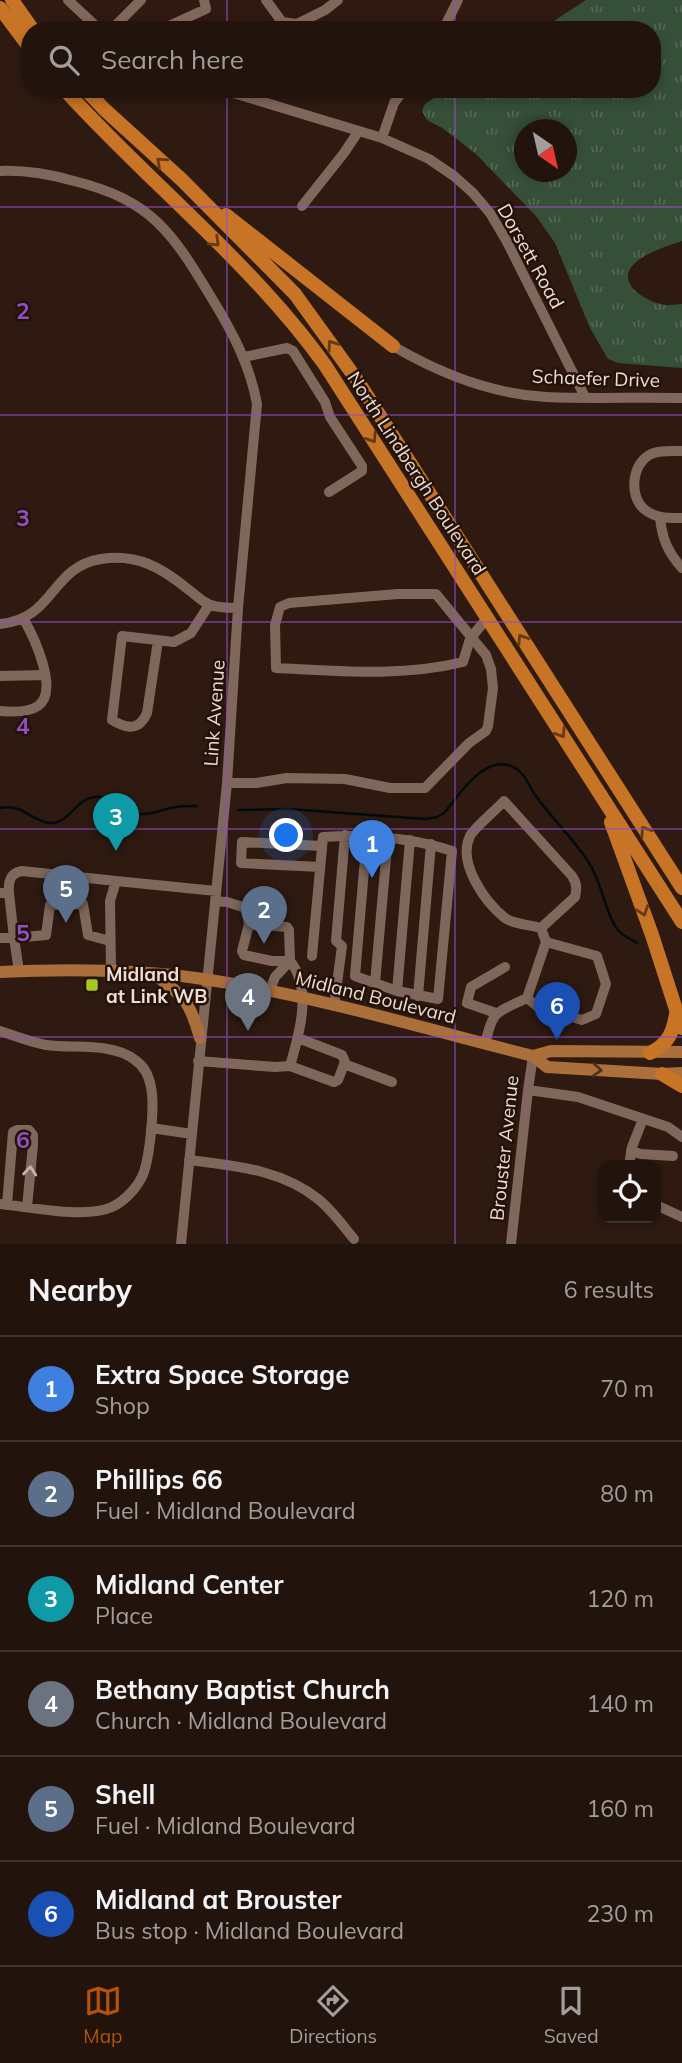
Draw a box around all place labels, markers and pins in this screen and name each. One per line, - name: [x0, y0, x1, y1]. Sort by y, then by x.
- pin: 3: [93, 793, 139, 851]
- pin: 1: [349, 820, 395, 878]
- pin: 5: [43, 865, 89, 923]
- pin: 2: [241, 886, 287, 944]
- place label: Midland at Link WB: [106, 962, 207, 1008]
- pin: 4: [225, 973, 271, 1031]
- marker: Midland at Link WB: [84, 977, 100, 993]
- pin: 6: [534, 982, 580, 1040]

